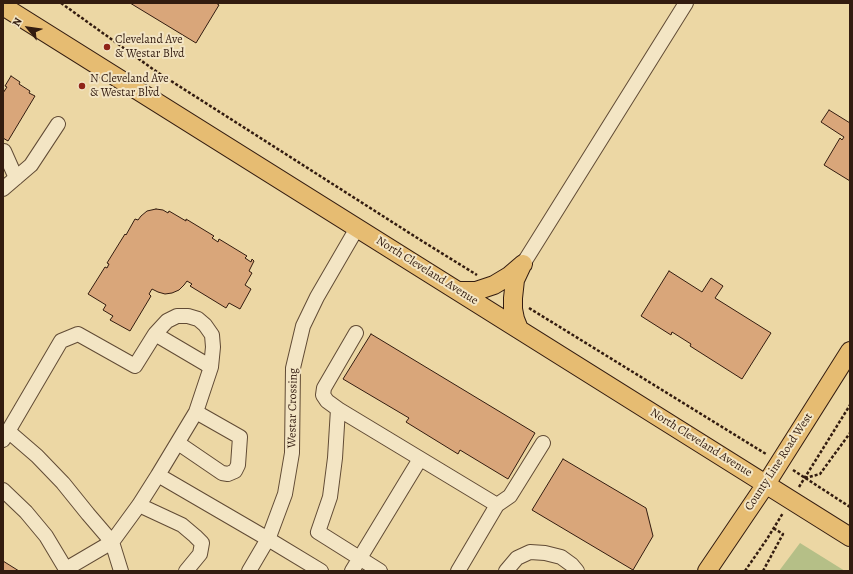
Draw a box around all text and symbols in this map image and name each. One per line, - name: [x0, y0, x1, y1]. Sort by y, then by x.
- north arrow: [8, 8, 48, 48]
- text: N: [9, 15, 26, 29]
- place label: Cleveland Ave & Westar Blvd: [115, 33, 184, 61]
- marker: Cleveland Ave & Westar Blvd: [102, 42, 112, 52]
- place label: N Cleveland Ave & Westar Blvd: [90, 72, 169, 100]
- marker: N Cleveland Ave & Westar Blvd: [77, 81, 87, 91]
- street label: North Cleveland Avenue: [373, 234, 481, 308]
- street label: Westar Crossing: [285, 368, 301, 448]
- street label: North Cleveland Avenue: [647, 406, 755, 480]
- street label: County Line Road West: [742, 410, 816, 514]

